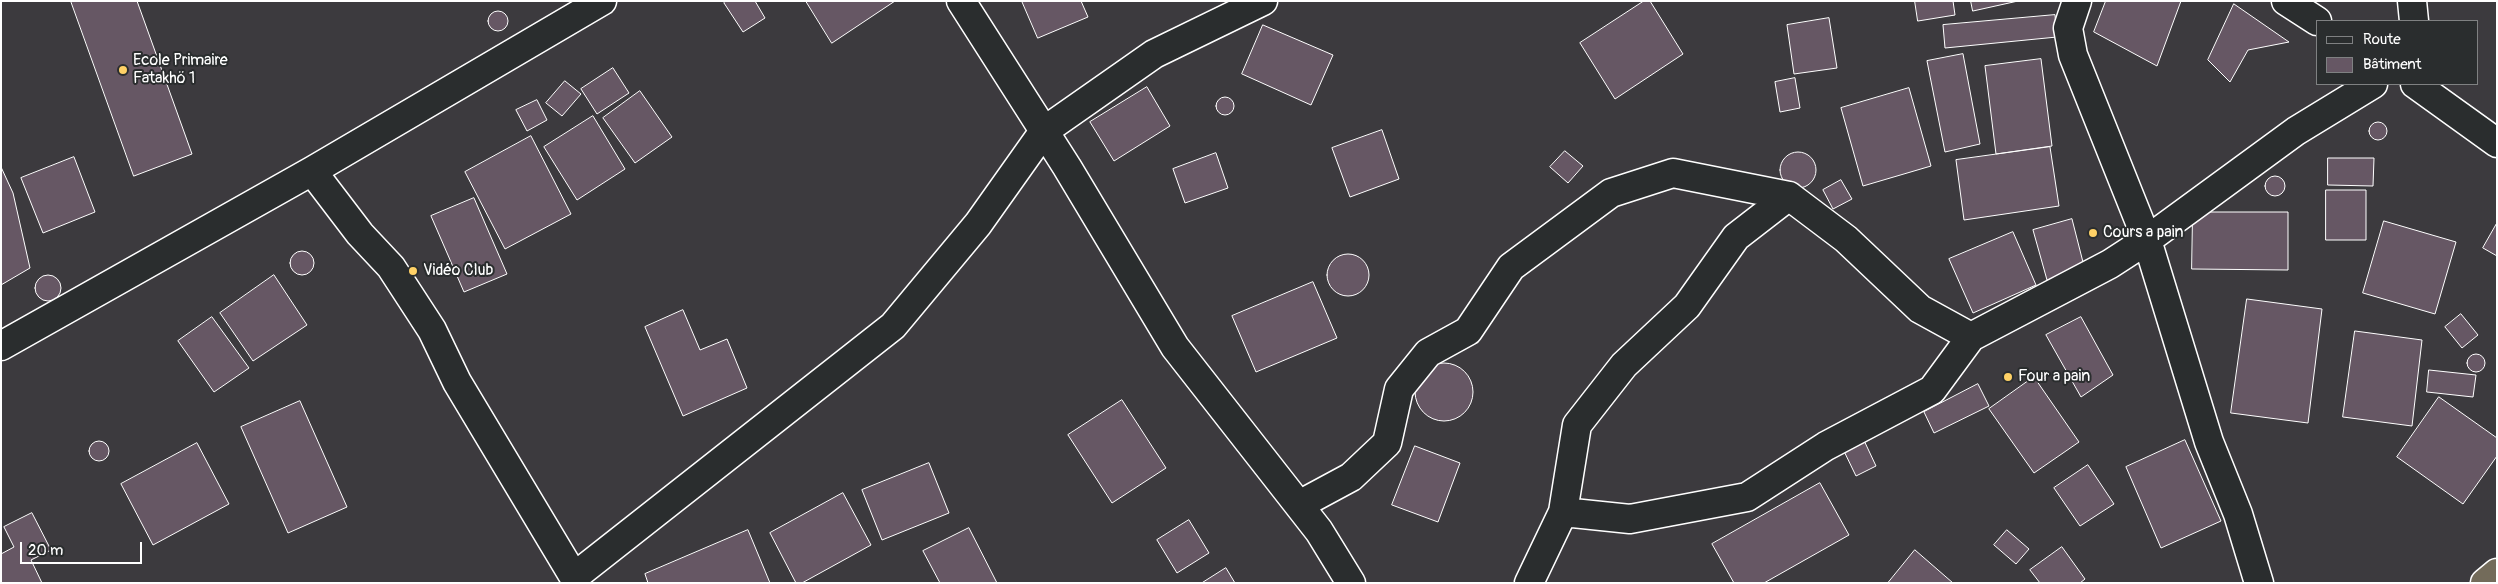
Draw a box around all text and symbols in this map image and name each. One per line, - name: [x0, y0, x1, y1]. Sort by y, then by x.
- legend: [2316, 20, 2478, 85]
- text: Route: [2363, 30, 2401, 49]
- place label: Ecole Primaire Fatakhö 1: [133, 51, 228, 89]
- text: Bâtiment: [2363, 55, 2422, 74]
- marker: Ecole Primaire Fatakhö 1: [117, 64, 129, 76]
- place label: Cours a pain: [2103, 223, 2183, 243]
- marker: Cours a pain: [2087, 227, 2099, 239]
- place label: Vidéo Club: [423, 261, 493, 281]
- marker: Vidéo Club: [407, 265, 419, 277]
- place label: Four a pain: [2018, 367, 2090, 387]
- marker: Four a pain: [2002, 371, 2014, 383]
- scale bar: [22, 532, 145, 564]
- text: 20 m: [28, 541, 63, 560]

